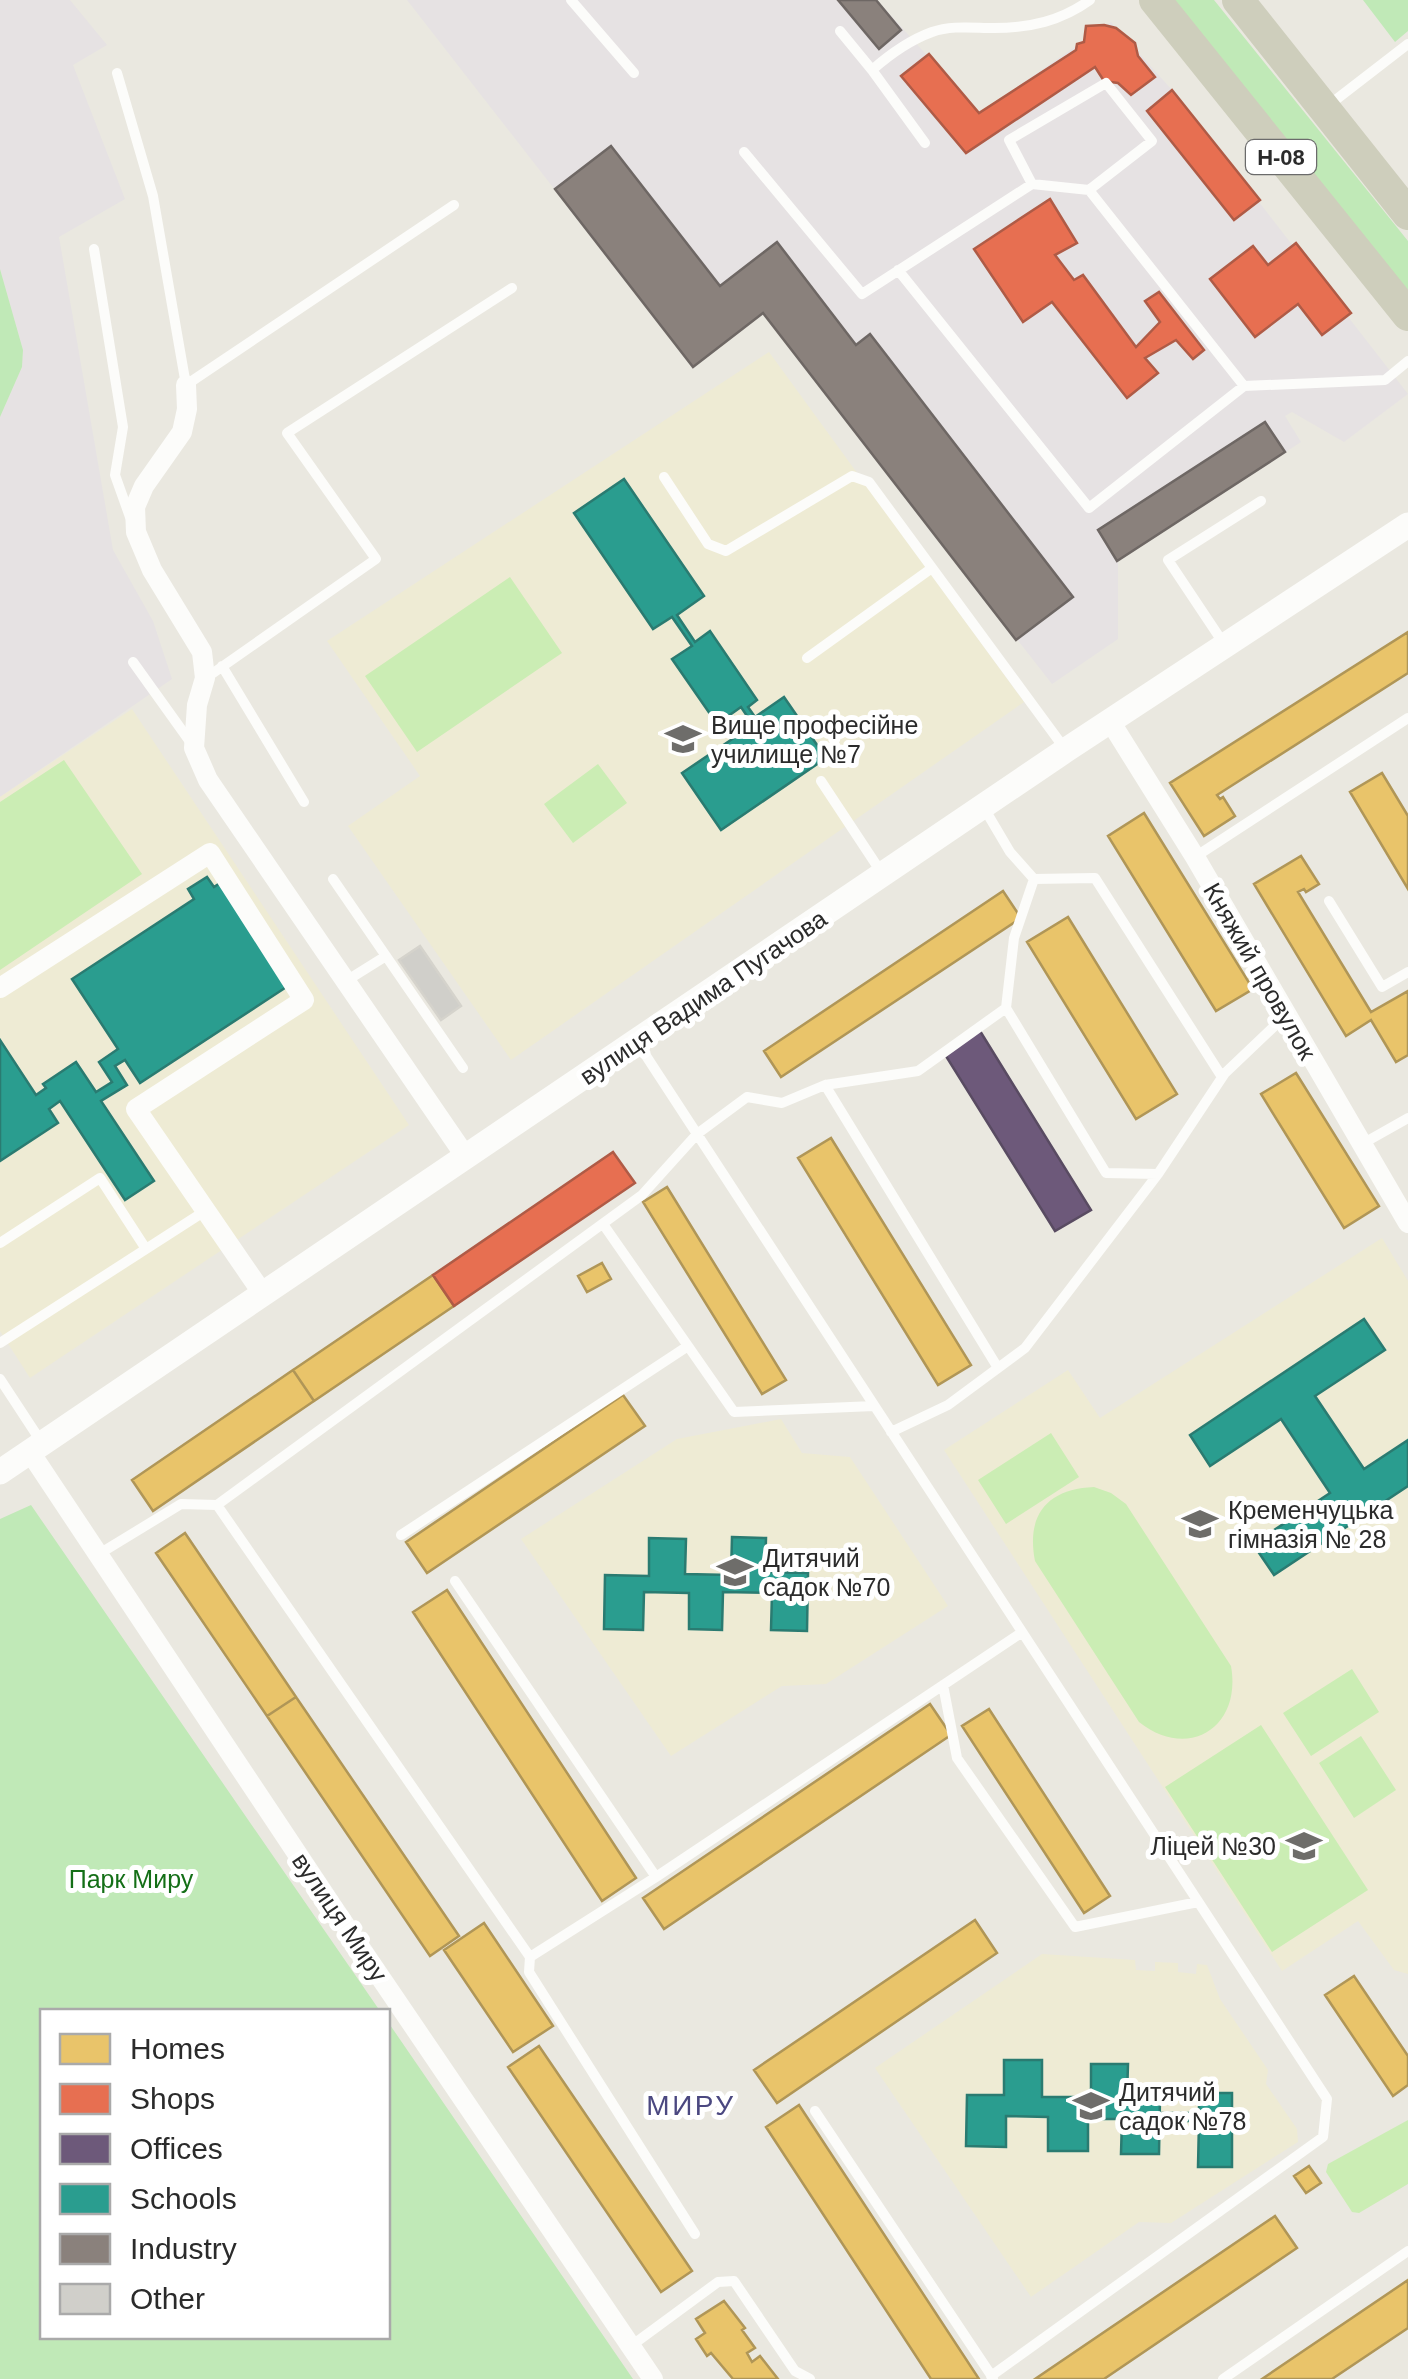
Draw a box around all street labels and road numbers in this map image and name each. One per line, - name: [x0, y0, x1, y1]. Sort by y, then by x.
- road number: Н-08: [1246, 140, 1316, 174]
- street label: Княжий провулок: [1198, 878, 1322, 1065]
- street label: вулиця Вадима Пугачова: [574, 904, 832, 1090]
- street label: вулиця Миру: [287, 1847, 394, 1987]

